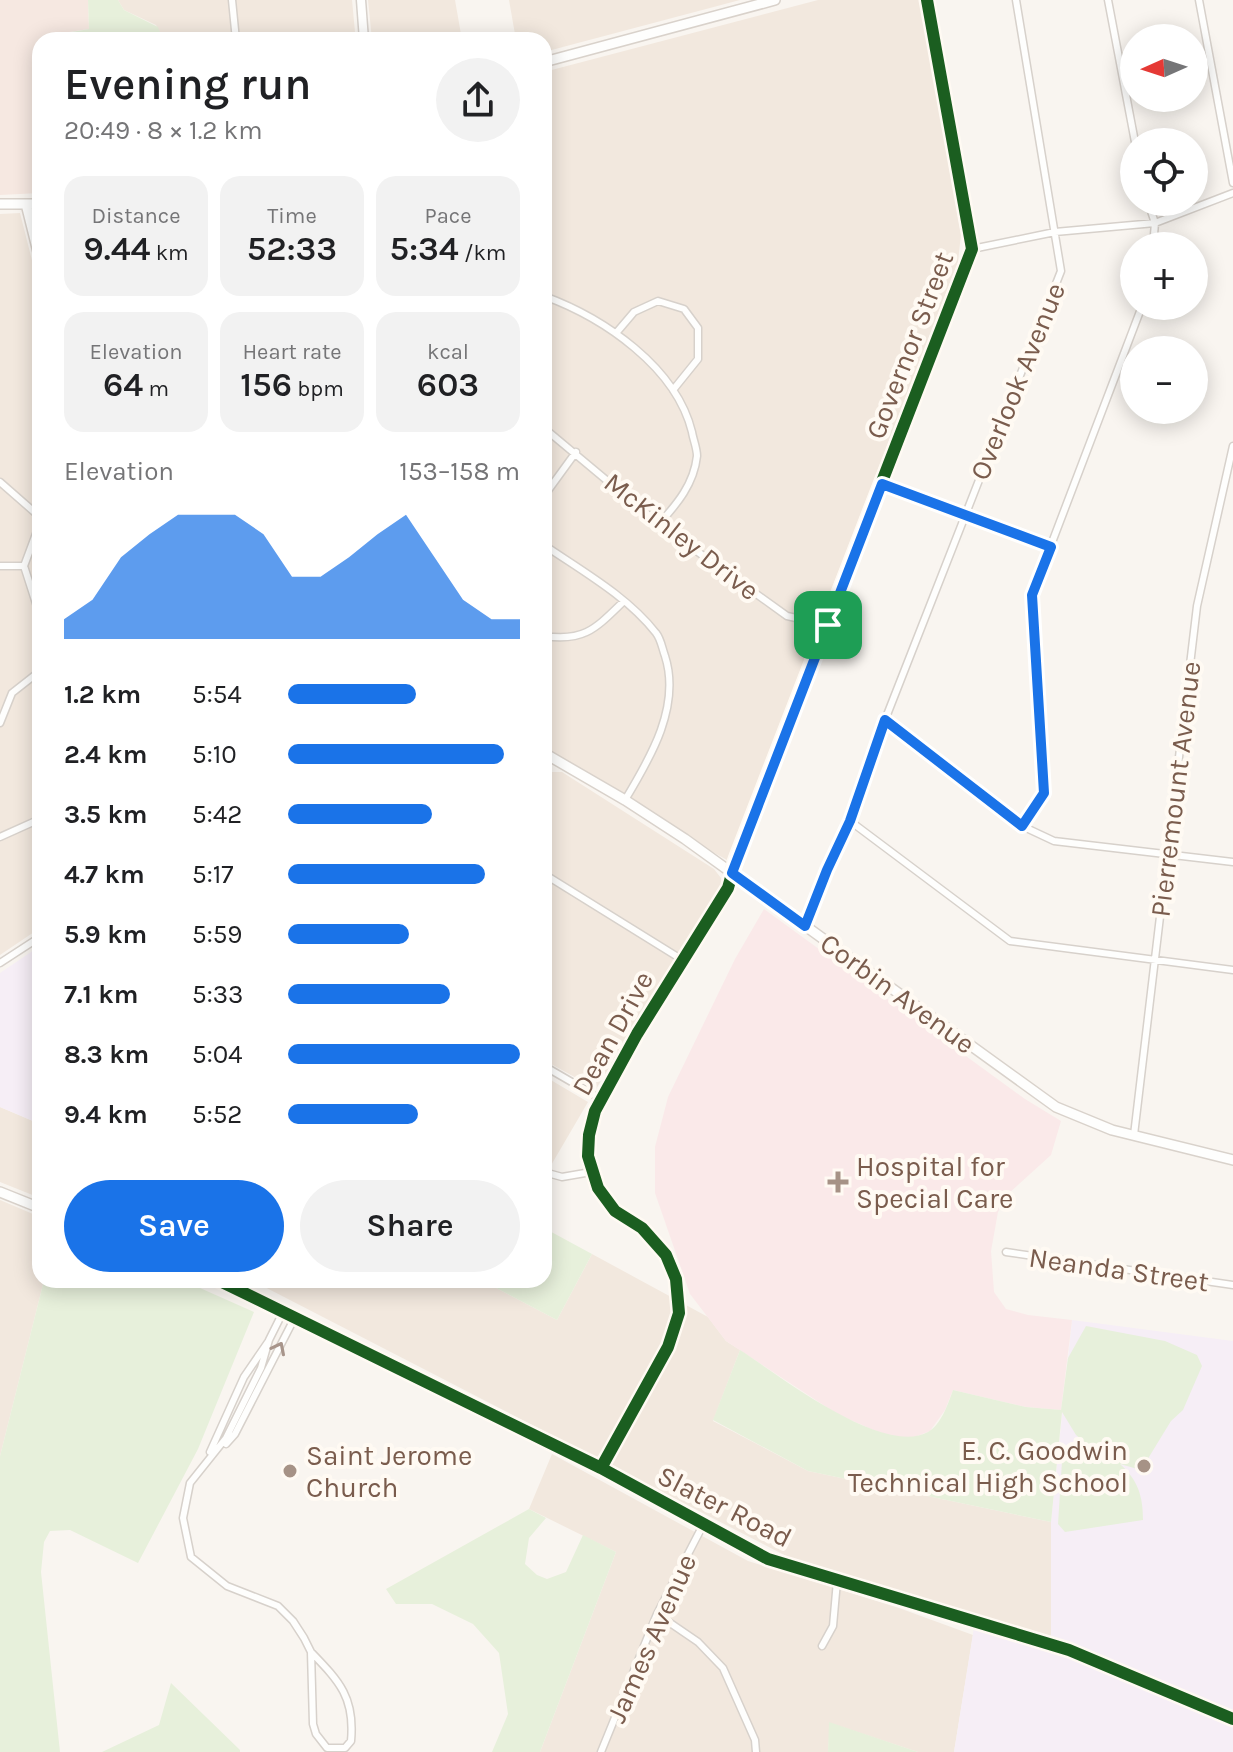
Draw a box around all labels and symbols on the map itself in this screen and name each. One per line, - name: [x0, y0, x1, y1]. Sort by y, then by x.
- north arrow: [1120, 24, 1208, 112]
- street label: Governor Street: [859, 247, 960, 443]
- street label: Overlook Avenue: [963, 278, 1072, 485]
- street label: McKinley Drive: [598, 466, 766, 607]
- pin: [794, 591, 862, 659]
- street label: Pierremount Avenue: [1143, 659, 1208, 919]
- street label: Corbin Avenue: [814, 926, 982, 1061]
- street label: Dean Drive: [565, 965, 660, 1101]
- place label: Hospital for Special Care: [856, 1150, 1013, 1215]
- marker: Hospital for Special Care: [827, 1171, 849, 1193]
- street label: Neanda Street: [1027, 1241, 1211, 1298]
- one-way arrow: [269, 1341, 285, 1356]
- place label: E. C. Goodwin Technical High School: [848, 1434, 1128, 1499]
- place label: Saint Jerome Church: [306, 1439, 472, 1504]
- marker: E. C. Goodwin Technical High School: [1135, 1457, 1153, 1475]
- street label: Slater Road: [652, 1459, 797, 1554]
- marker: Saint Jerome Church: [281, 1462, 299, 1480]
- street label: James Avenue: [600, 1549, 703, 1727]

